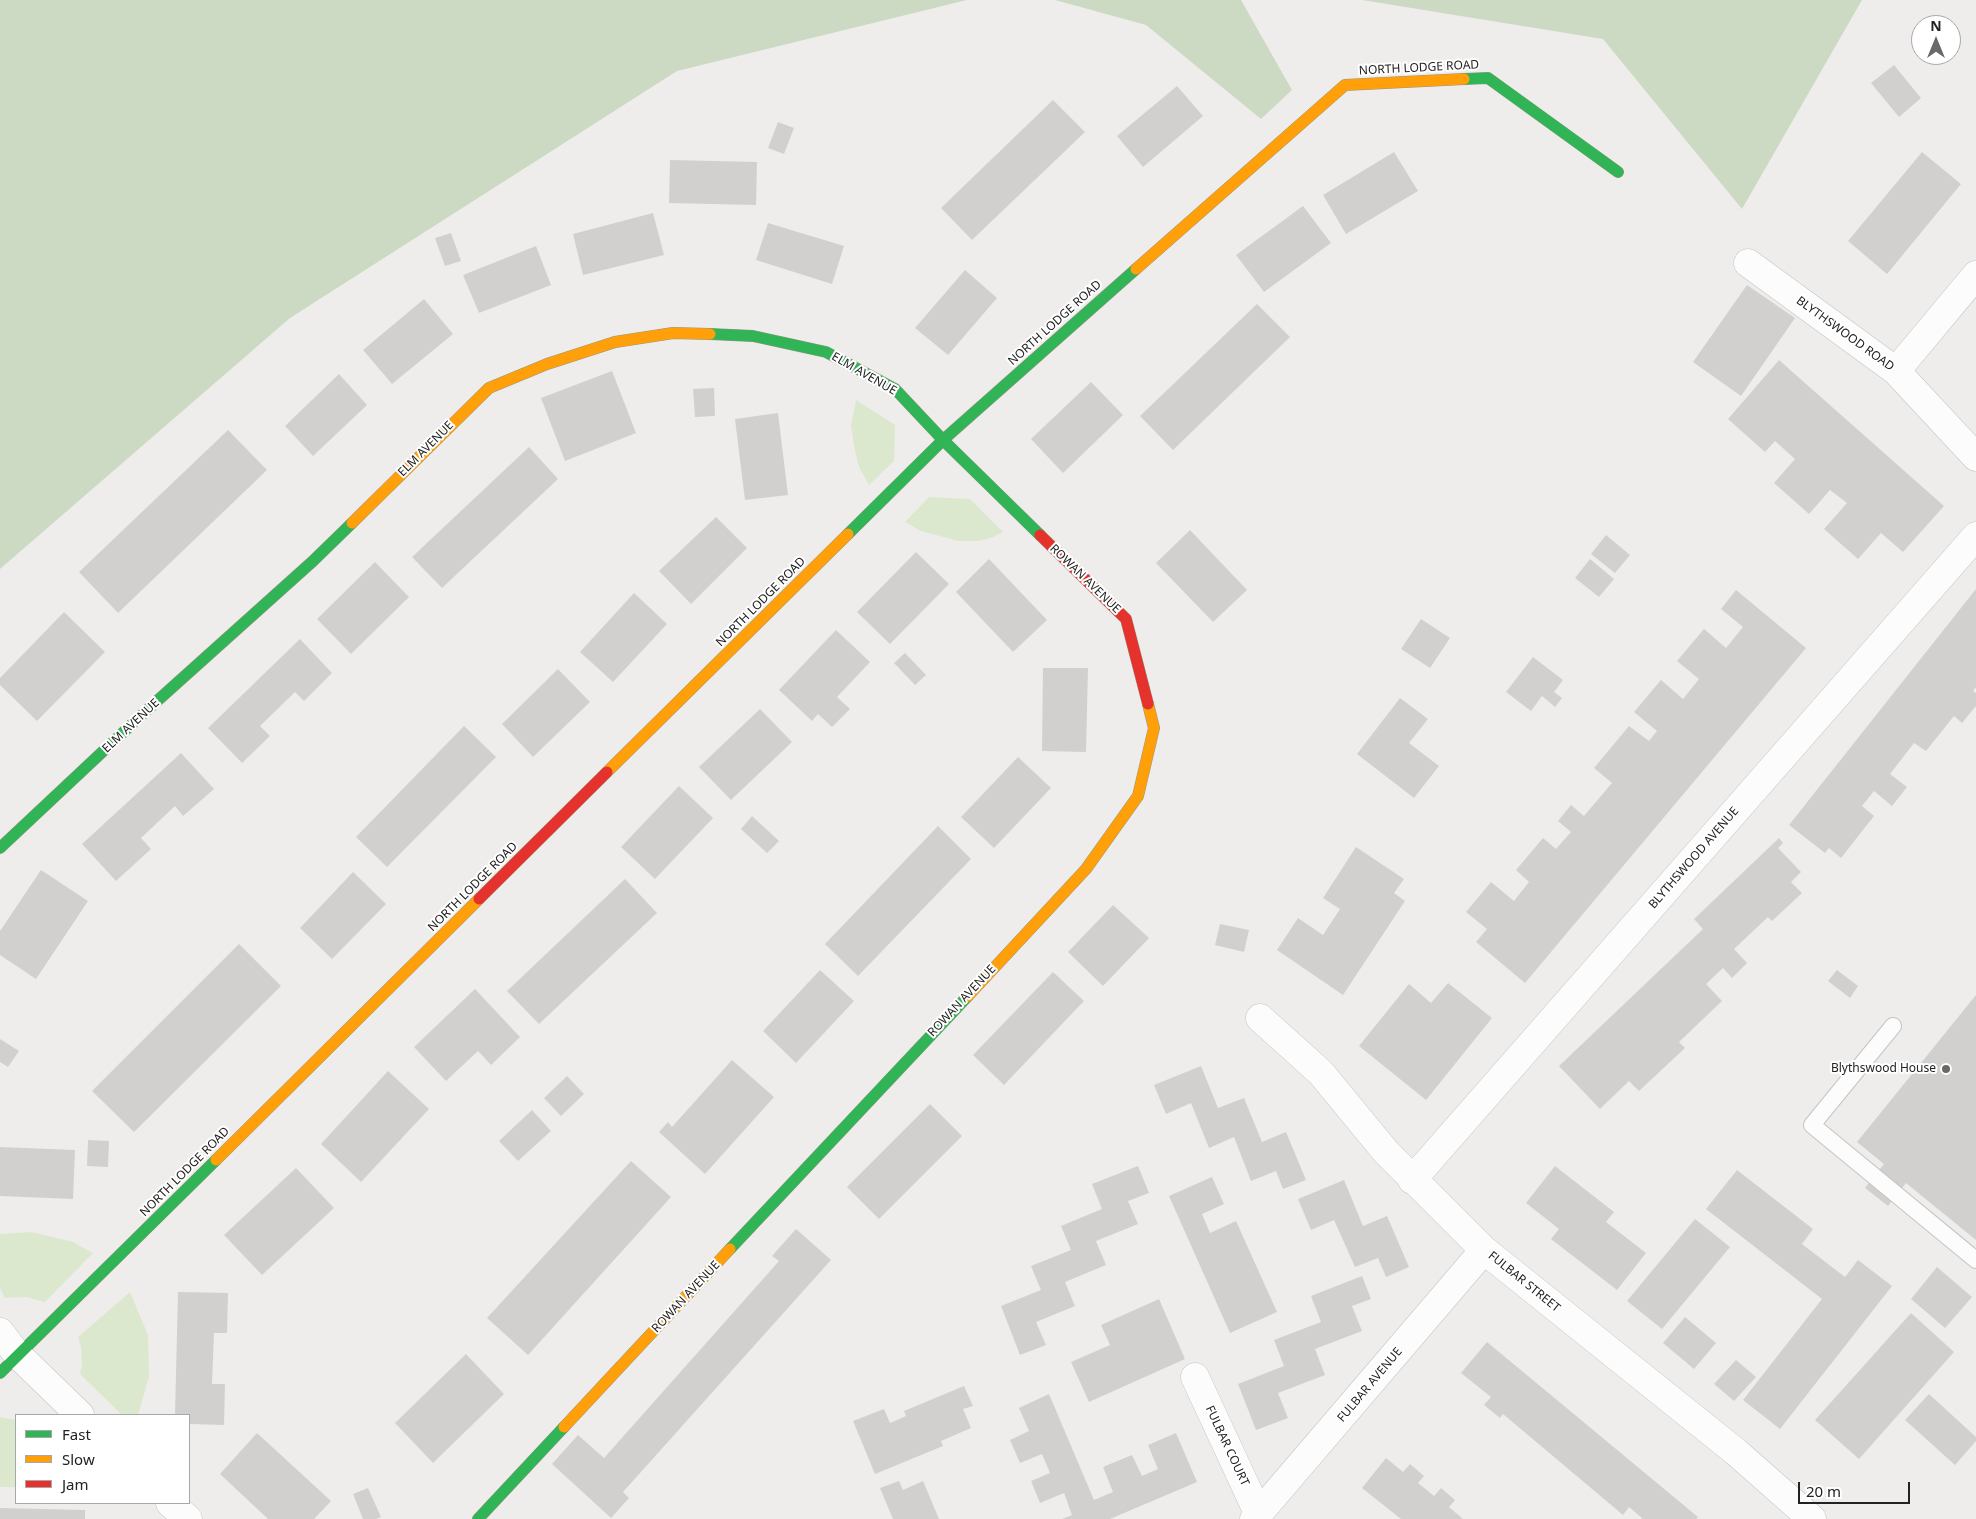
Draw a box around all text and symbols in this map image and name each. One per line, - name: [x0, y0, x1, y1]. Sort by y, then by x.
- north arrow: [1911, 15, 1961, 65]
- text: N: [1930, 16, 1942, 35]
- street label: NORTH LODGE ROAD: [1359, 58, 1479, 78]
- street label: NORTH LODGE ROAD: [1005, 277, 1105, 369]
- street label: BLYTHSWOOD ROAD: [1793, 294, 1897, 374]
- street label: ELM AVENUE: [829, 350, 899, 398]
- street label: ELM AVENUE: [395, 418, 457, 480]
- street label: ROWAN AVENUE: [1047, 542, 1123, 616]
- street label: NORTH LODGE ROAD: [713, 554, 809, 650]
- street label: ELM AVENUE: [100, 696, 162, 756]
- street label: BLYTHSWOOD AVENUE: [1646, 804, 1742, 912]
- street label: NORTH LODGE ROAD: [425, 839, 521, 935]
- street label: ROWAN AVENUE: [925, 962, 999, 1040]
- place label: Blythswood House: [1831, 1062, 1936, 1076]
- marker: Blythswood House: [1940, 1063, 1952, 1075]
- street label: NORTH LODGE ROAD: [137, 1124, 233, 1220]
- street label: FULBAR STREET: [1485, 1249, 1563, 1315]
- street label: ROWAN AVENUE: [649, 1258, 723, 1336]
- street label: FULBAR AVENUE: [1335, 1345, 1405, 1425]
- street label: FULBAR COURT: [1202, 1404, 1252, 1488]
- legend: [15, 1414, 190, 1504]
- text: Fast: [62, 1424, 91, 1444]
- text: Slow: [62, 1449, 95, 1469]
- scale bar: [1801, 1472, 1914, 1504]
- text: Jam: [62, 1474, 89, 1494]
- text: 20 m: [1806, 1481, 1841, 1501]

